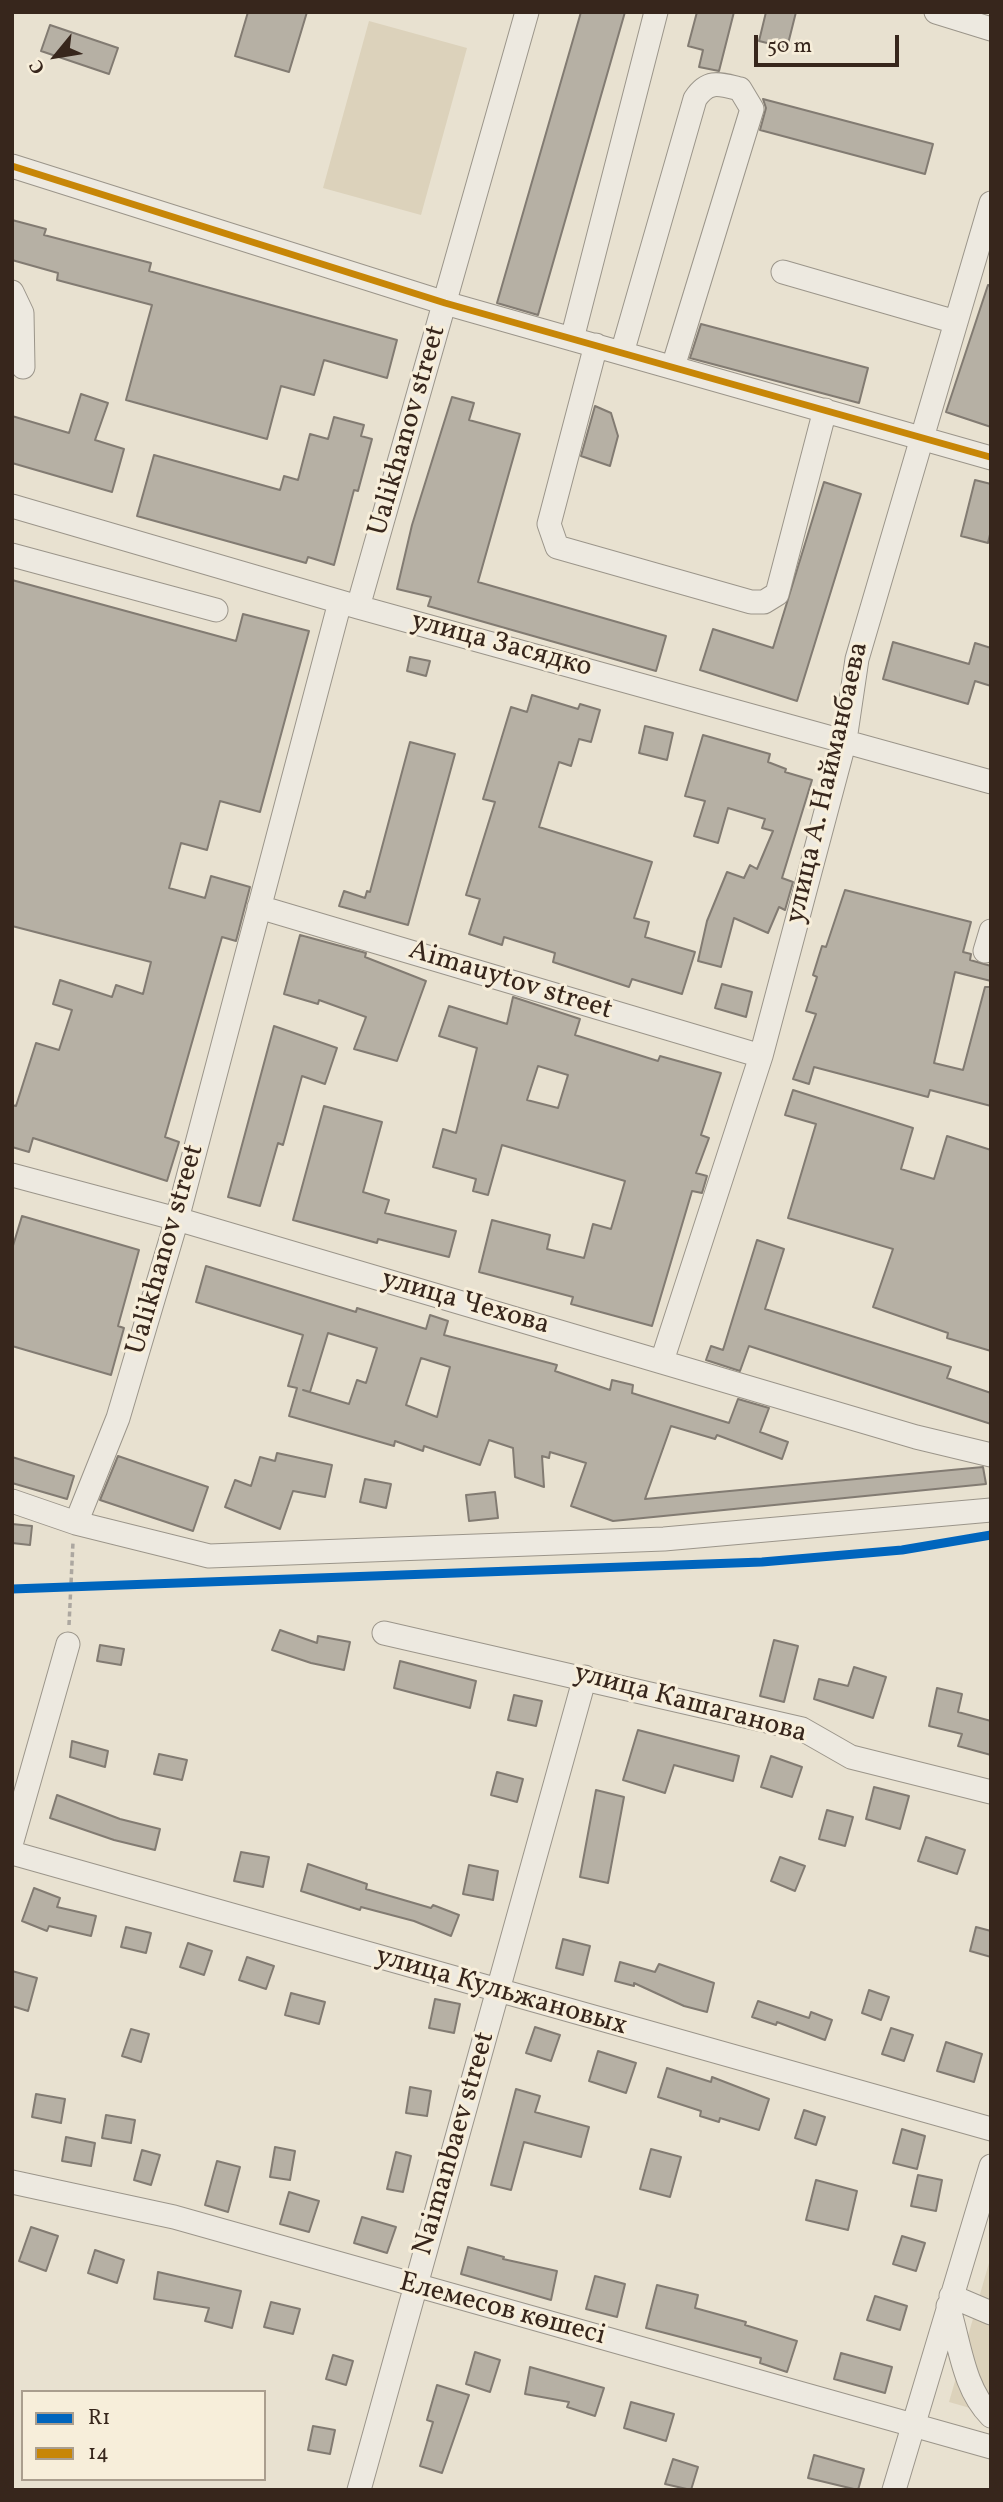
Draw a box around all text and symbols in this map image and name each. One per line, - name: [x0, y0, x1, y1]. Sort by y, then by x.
- north arrow: [21, 21, 91, 91]
- scale bar: [758, 21, 903, 65]
- text: 50 m: [767, 32, 812, 61]
- text: С: [24, 55, 52, 78]
- street label: Ualikhanov street: [363, 322, 455, 540]
- street label: улица Засядко: [407, 606, 595, 686]
- street label: улица А. Найманбаева: [780, 639, 878, 927]
- street label: Aimauytov street: [404, 935, 616, 1029]
- street label: Ualikhanov street: [121, 1141, 213, 1359]
- street label: улица Чехова: [377, 1264, 553, 1344]
- street label: улица Кашаганова: [570, 1658, 810, 1752]
- street label: улица Кульжановых: [371, 1941, 631, 2045]
- street label: Naimanbaev street: [408, 2028, 504, 2260]
- street label: Елемесов көшесі: [395, 2267, 609, 2355]
- legend: [21, 2390, 266, 2481]
- text: R1: [88, 2404, 111, 2433]
- text: 14: [88, 2439, 109, 2468]

